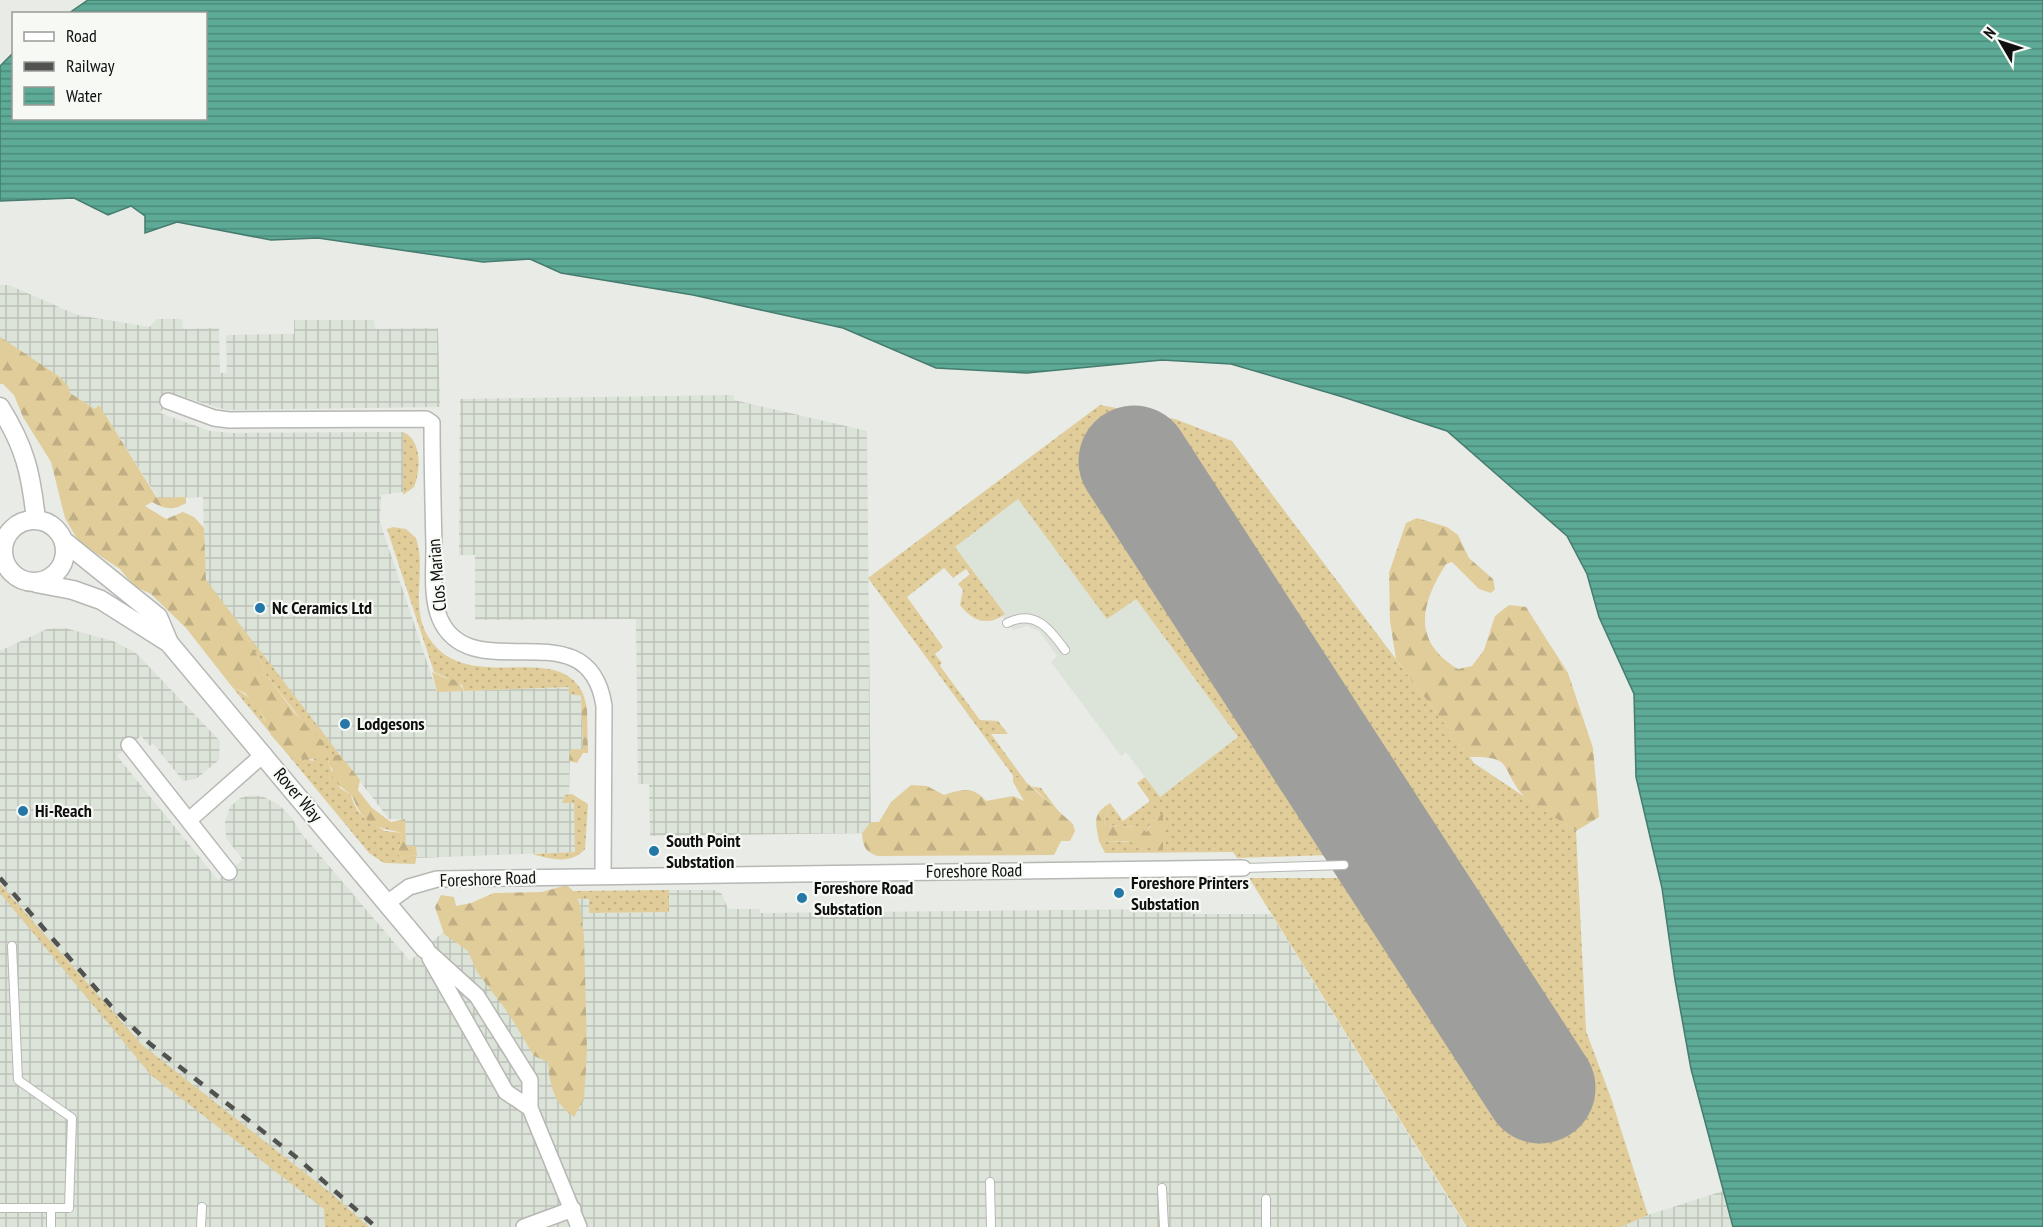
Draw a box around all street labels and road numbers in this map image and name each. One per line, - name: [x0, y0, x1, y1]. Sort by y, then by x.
- street label: Clos Marian: [422, 538, 451, 612]
- street label: Rover Way: [269, 763, 328, 827]
- street label: Foreshore Road: [926, 858, 1022, 883]
- street label: Foreshore Road: [439, 865, 536, 892]

